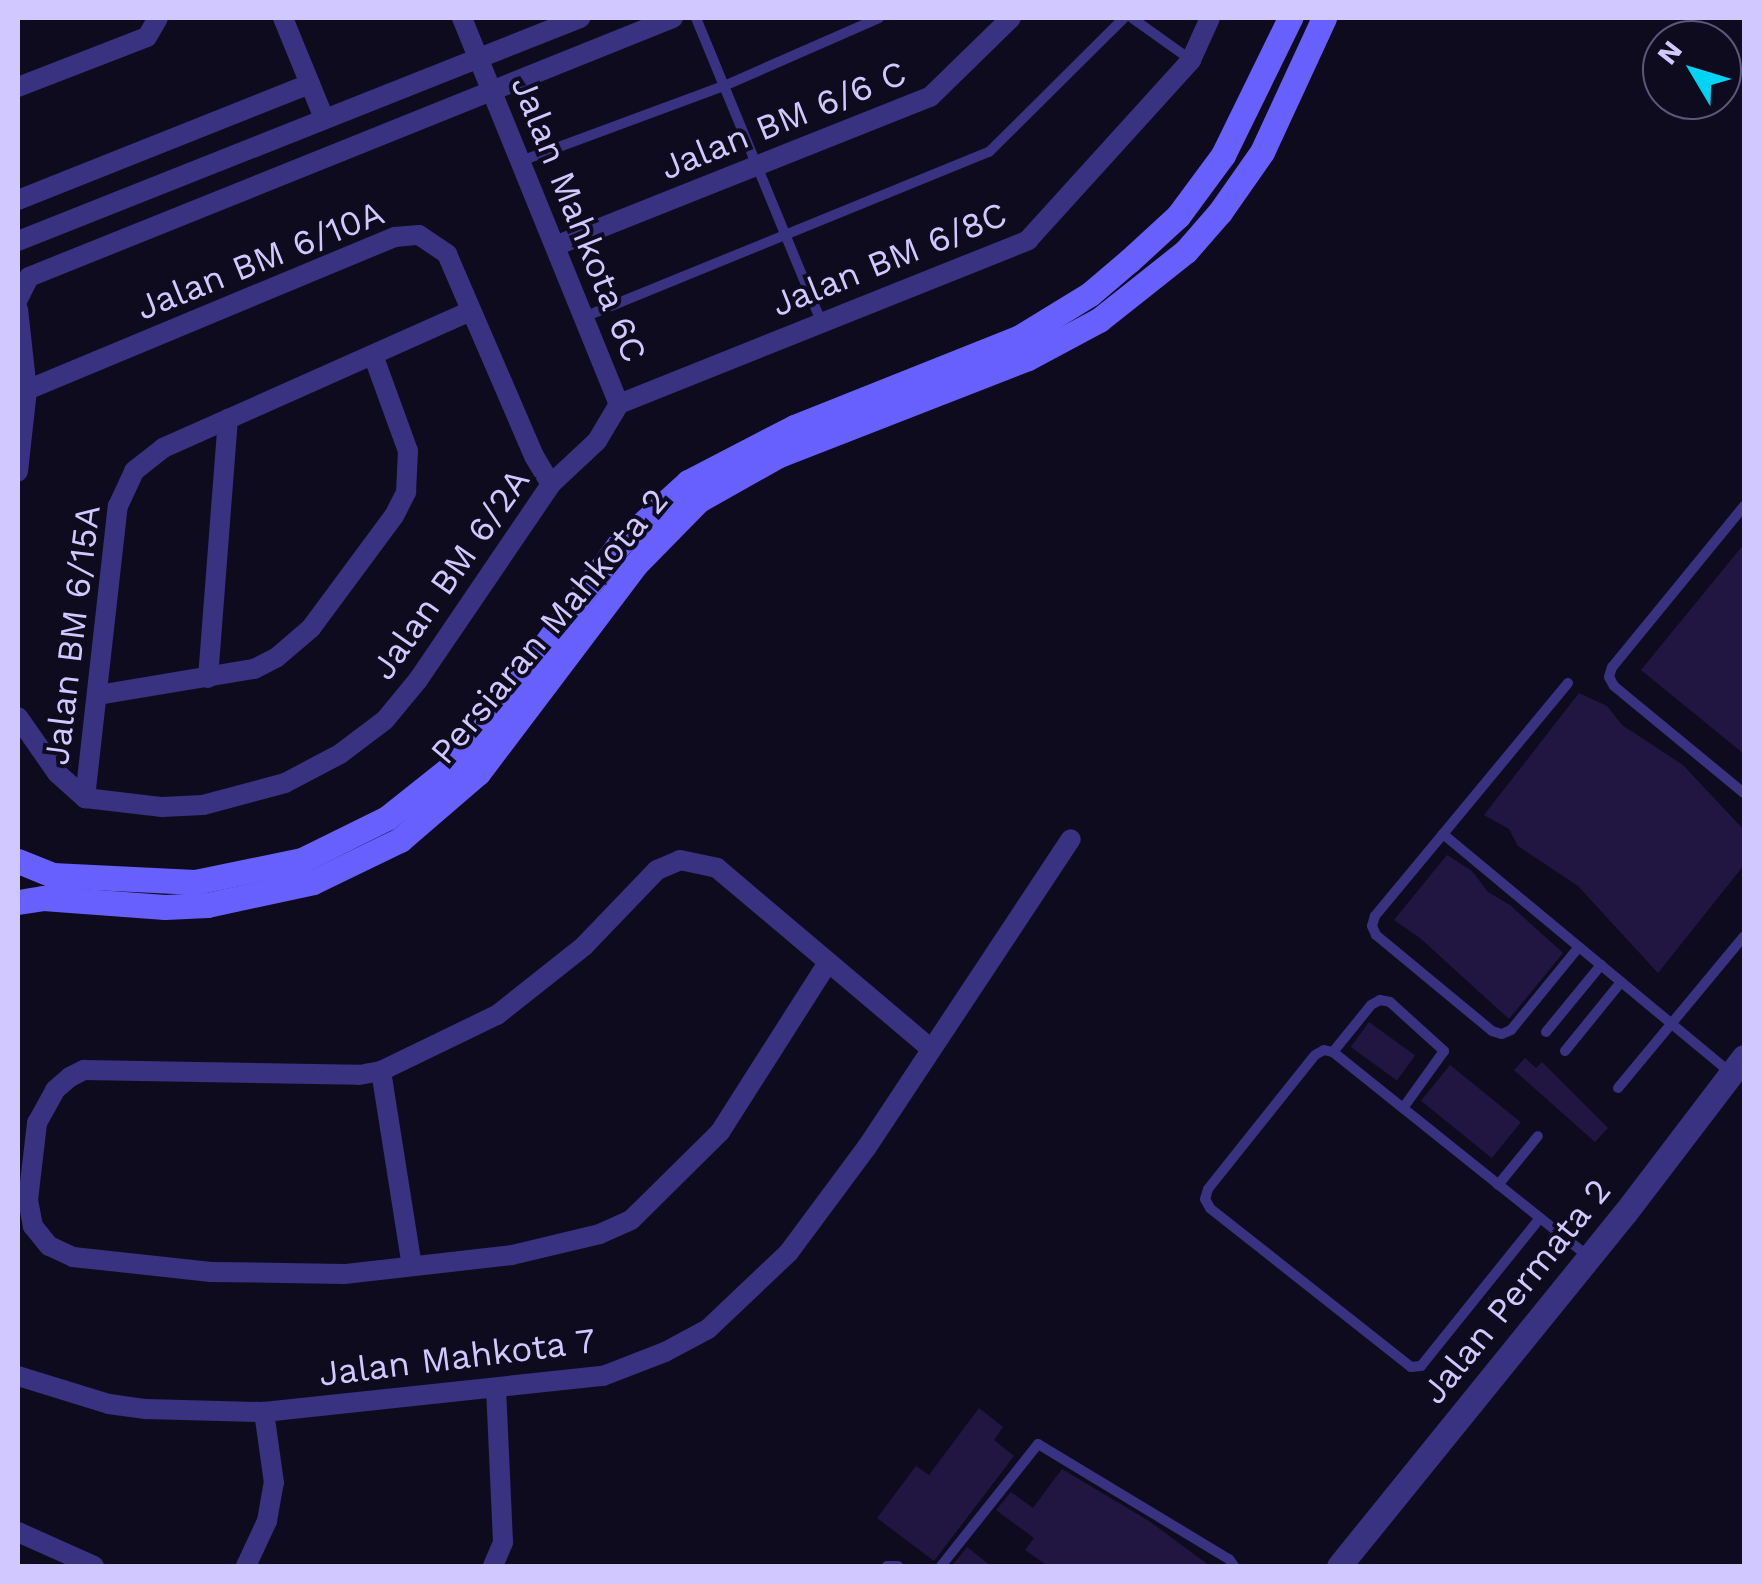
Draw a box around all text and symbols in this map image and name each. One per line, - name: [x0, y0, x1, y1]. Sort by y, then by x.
- north arrow: [1642, 20, 1742, 120]
- text: N: [1650, 34, 1689, 71]
- street label: Jalan BM 6/6 C: [654, 52, 912, 188]
- street label: Jalan Mahkota 6C: [502, 69, 656, 369]
- street label: Jalan BM 6/10A: [130, 191, 390, 329]
- street label: Jalan BM 6/8C: [765, 193, 1013, 325]
- street label: Jalan BM 6/2A: [362, 460, 538, 688]
- street label: Persiaran Mahkota 2: [421, 479, 677, 773]
- street label: Jalan BM 6/15A: [35, 503, 109, 767]
- street label: Jalan Permata 2: [1412, 1170, 1620, 1412]
- street label: Jalan Mahkota 7: [315, 1319, 599, 1395]

